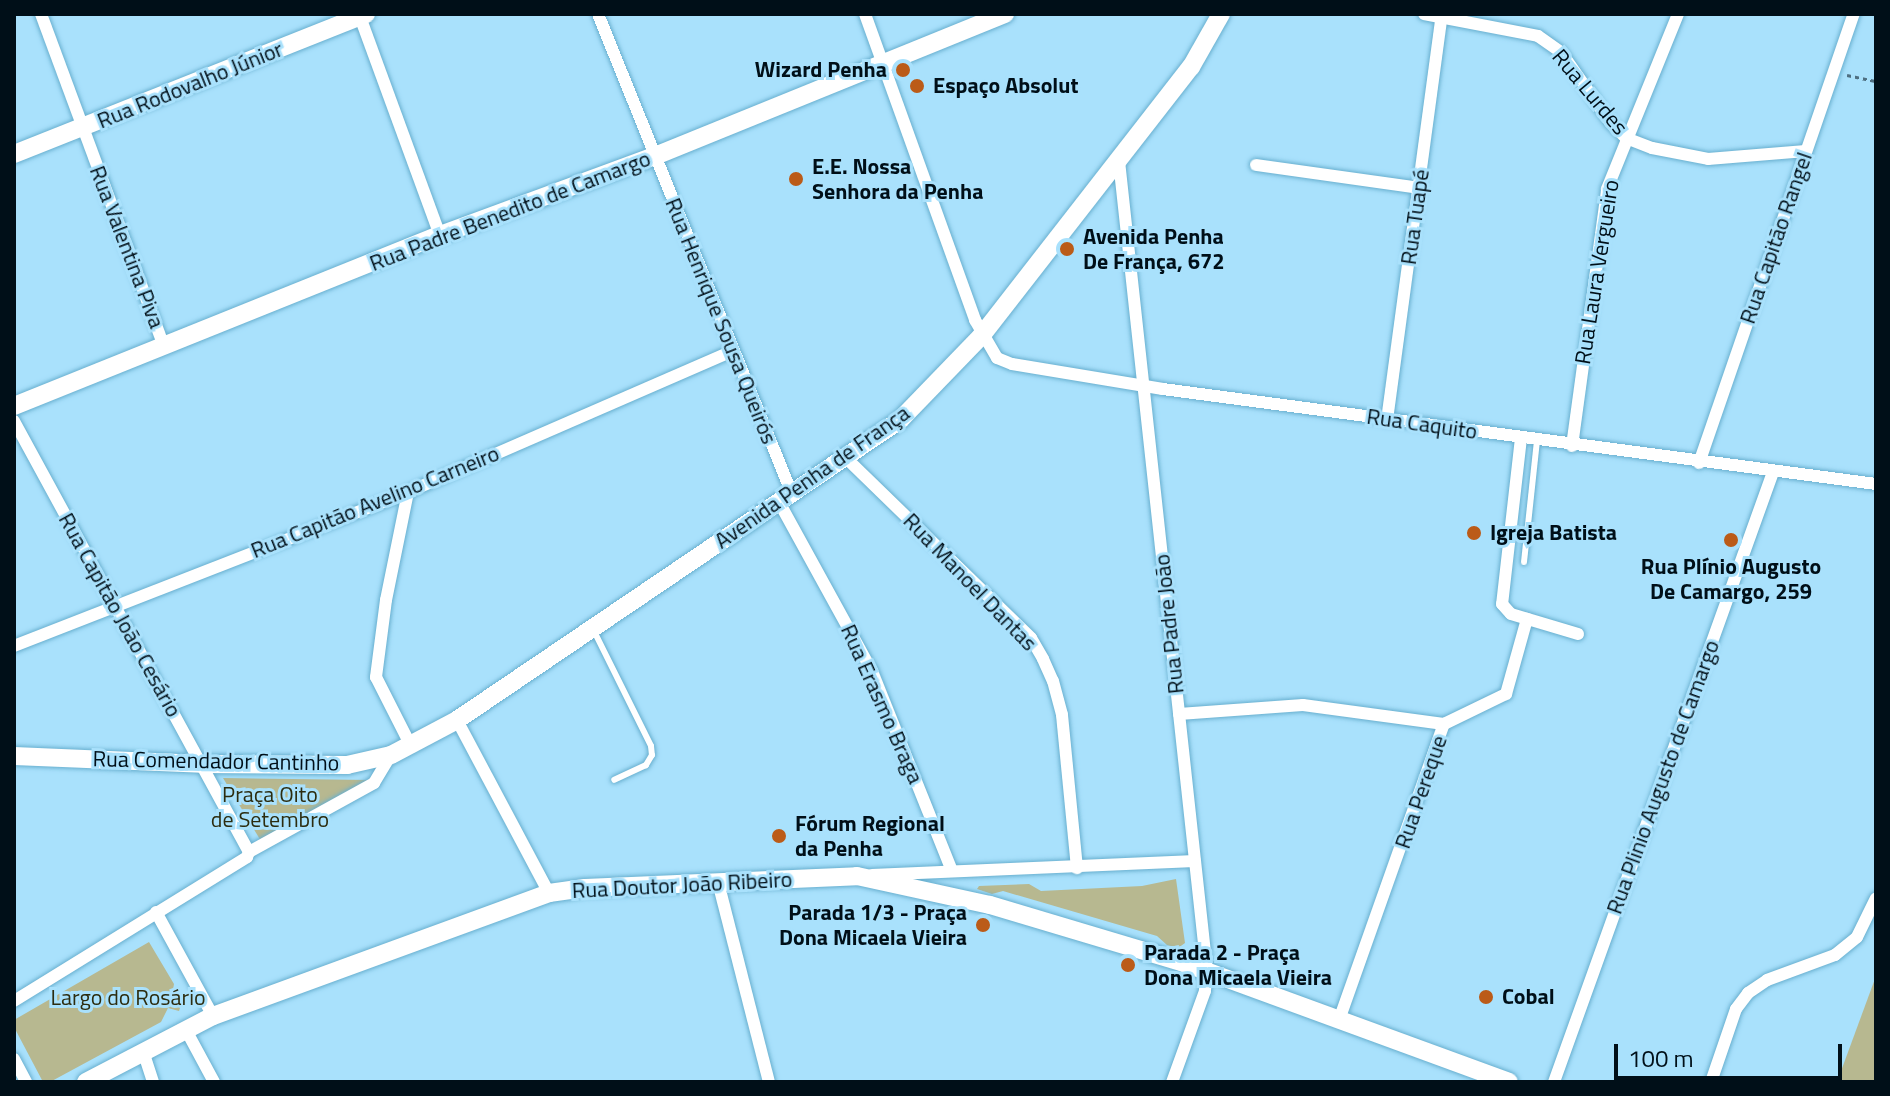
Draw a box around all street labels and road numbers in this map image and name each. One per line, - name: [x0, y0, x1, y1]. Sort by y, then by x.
- street label: Rua Rodovalho Júnior: [93, 36, 287, 134]
- street label: Rua Lurdes: [1547, 44, 1633, 140]
- street label: Rua Padre Benedito de Camargo: [366, 145, 654, 277]
- street label: Rua Capitão Rangel: [1734, 149, 1818, 327]
- street label: Rua Valentina Piva: [84, 162, 170, 332]
- street label: Rua Tuapé: [1395, 168, 1435, 266]
- street label: Rua Laura Vergueiro: [1569, 178, 1625, 366]
- street label: Rua Henrique Sousa Queirós: [659, 194, 783, 448]
- street label: Avenida Penha de França: [710, 400, 914, 554]
- street label: Rua Caquito: [1365, 403, 1479, 445]
- street label: Rua Capitão Avelino Carneiro: [247, 440, 503, 564]
- street label: Rua Capitão João Cesário: [53, 508, 187, 722]
- street label: Rua Manoel Dantas: [898, 508, 1042, 656]
- street label: Rua Padre João: [1149, 553, 1189, 695]
- street label: Rua Erasmo Braga: [835, 620, 929, 788]
- street label: Rua Plinio Augusto de Camargo: [1601, 636, 1725, 918]
- street label: Rua Pereque: [1389, 732, 1453, 852]
- street label: Rua Comendador Cantinho: [92, 746, 340, 776]
- street label: Rua Doutor João Ribeiro: [571, 866, 793, 904]

